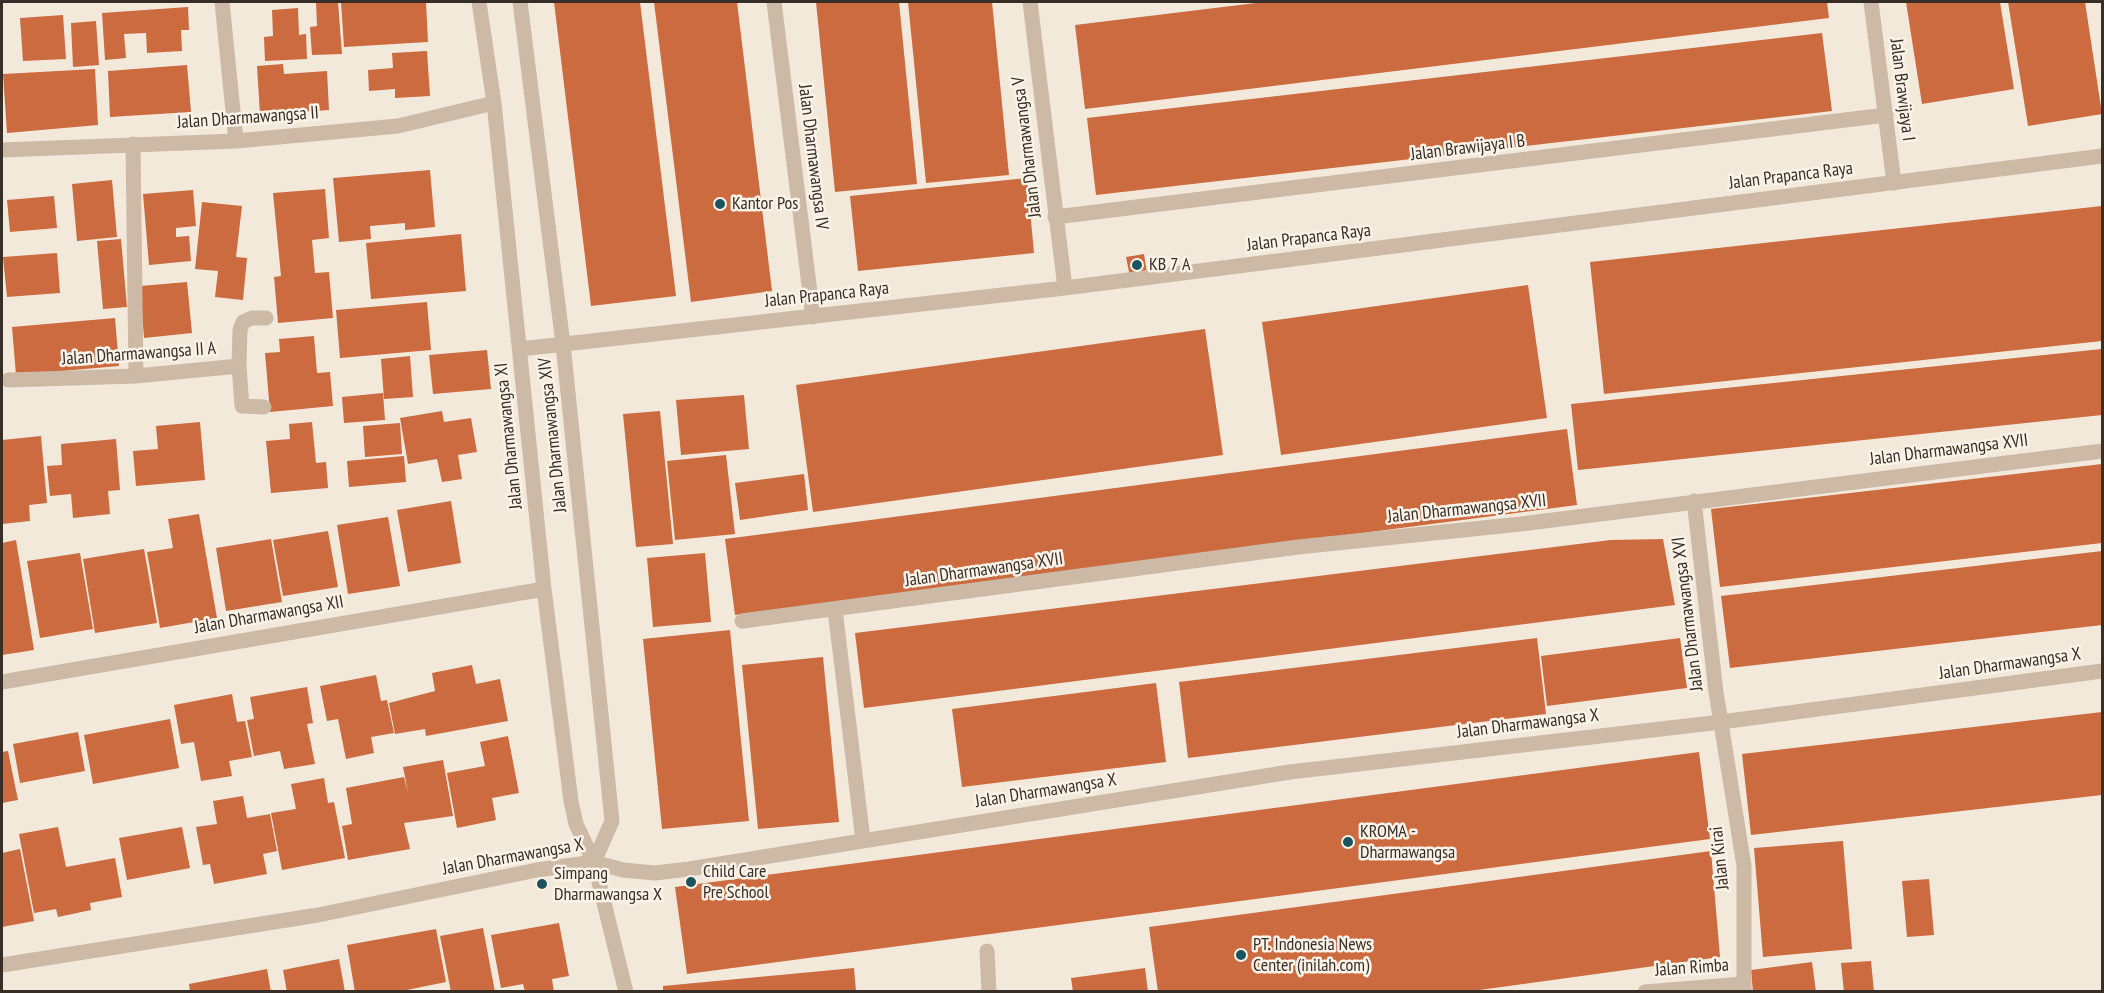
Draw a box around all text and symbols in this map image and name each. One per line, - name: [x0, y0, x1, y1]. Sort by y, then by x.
- street label: Jalan Brawijaya I: [1885, 38, 1919, 142]
- street label: Jalan Dharmawangsa V: [1008, 75, 1046, 219]
- street label: Jalan Dharmawangsa IV: [793, 83, 833, 231]
- street label: Jalan Dharmawangsa II: [176, 102, 320, 134]
- street label: Jalan Brawijaya I B: [1410, 130, 1526, 166]
- street label: Jalan Prapanca Raya: [1728, 158, 1854, 194]
- place label: Kantor Pos: [732, 193, 798, 215]
- marker: Kantor Pos: [713, 197, 727, 211]
- street label: Jalan Prapanca Raya: [1246, 220, 1372, 256]
- place label: KB 7 A: [1149, 254, 1191, 276]
- marker: KB 7 A: [1130, 258, 1144, 272]
- street label: Jalan Prapanca Raya: [764, 278, 890, 312]
- street label: Jalan Dharmawangsa II A: [61, 338, 217, 370]
- street label: Jalan Dharmawangsa XIV: [534, 357, 572, 513]
- street label: Jalan Dharmawangsa XI: [491, 362, 527, 510]
- street label: Jalan Dharmawangsa XVII: [1869, 430, 2029, 470]
- street label: Jalan Dharmawangsa XVII: [1387, 490, 1547, 528]
- street label: Jalan Dharmawangsa XVI: [1668, 536, 1708, 692]
- street label: Jalan Dharmawangsa XVII: [904, 548, 1064, 592]
- street label: Jalan Dharmawangsa XII: [193, 591, 345, 639]
- street label: Jalan Dharmawangsa X: [1938, 643, 2082, 685]
- street label: Jalan Dharmawangsa X: [1456, 705, 1600, 743]
- street label: Jalan Dharmawangsa X: [974, 769, 1118, 813]
- place label: KROMA - Dharmawangsa: [1360, 821, 1455, 864]
- street label: Jalan Kirai: [1706, 825, 1734, 891]
- street label: Jalan Dharmawangsa X: [441, 834, 585, 880]
- marker: KROMA - Dharmawangsa: [1341, 835, 1355, 849]
- place label: Child Care Pre School: [703, 861, 769, 904]
- place label: Simpang Dharmawangsa X: [554, 863, 662, 906]
- marker: Child Care Pre School: [684, 875, 698, 889]
- marker: Simpang Dharmawangsa X: [535, 877, 549, 891]
- place label: PT. Indonesia News Center (inilah.com): [1253, 934, 1372, 976]
- marker: PT. Indonesia News Center (inilah.com): [1234, 948, 1248, 962]
- street label: Jalan Rimba: [1654, 955, 1730, 981]

